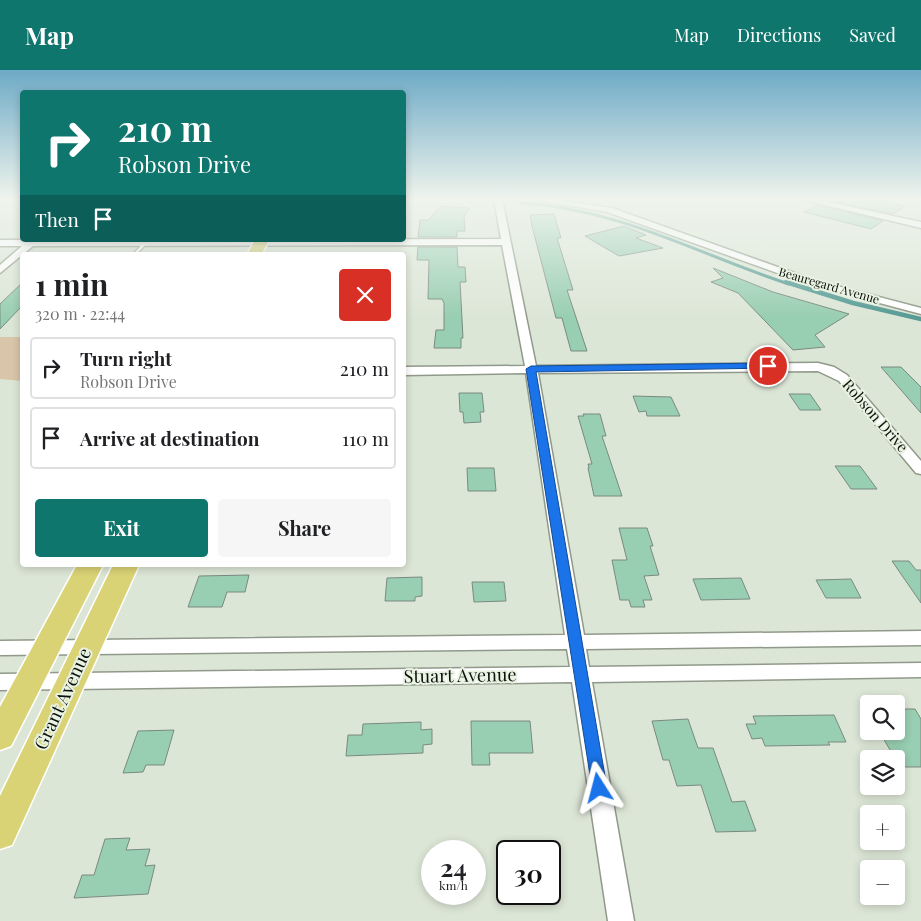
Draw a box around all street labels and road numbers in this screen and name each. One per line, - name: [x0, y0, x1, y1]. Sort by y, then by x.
- street label: Beauregard Avenue: [777, 263, 882, 307]
- street label: Robson Drive: [838, 375, 913, 456]
- street label: Grant Avenue: [28, 644, 96, 753]
- street label: Stuart Avenue: [403, 662, 517, 688]

